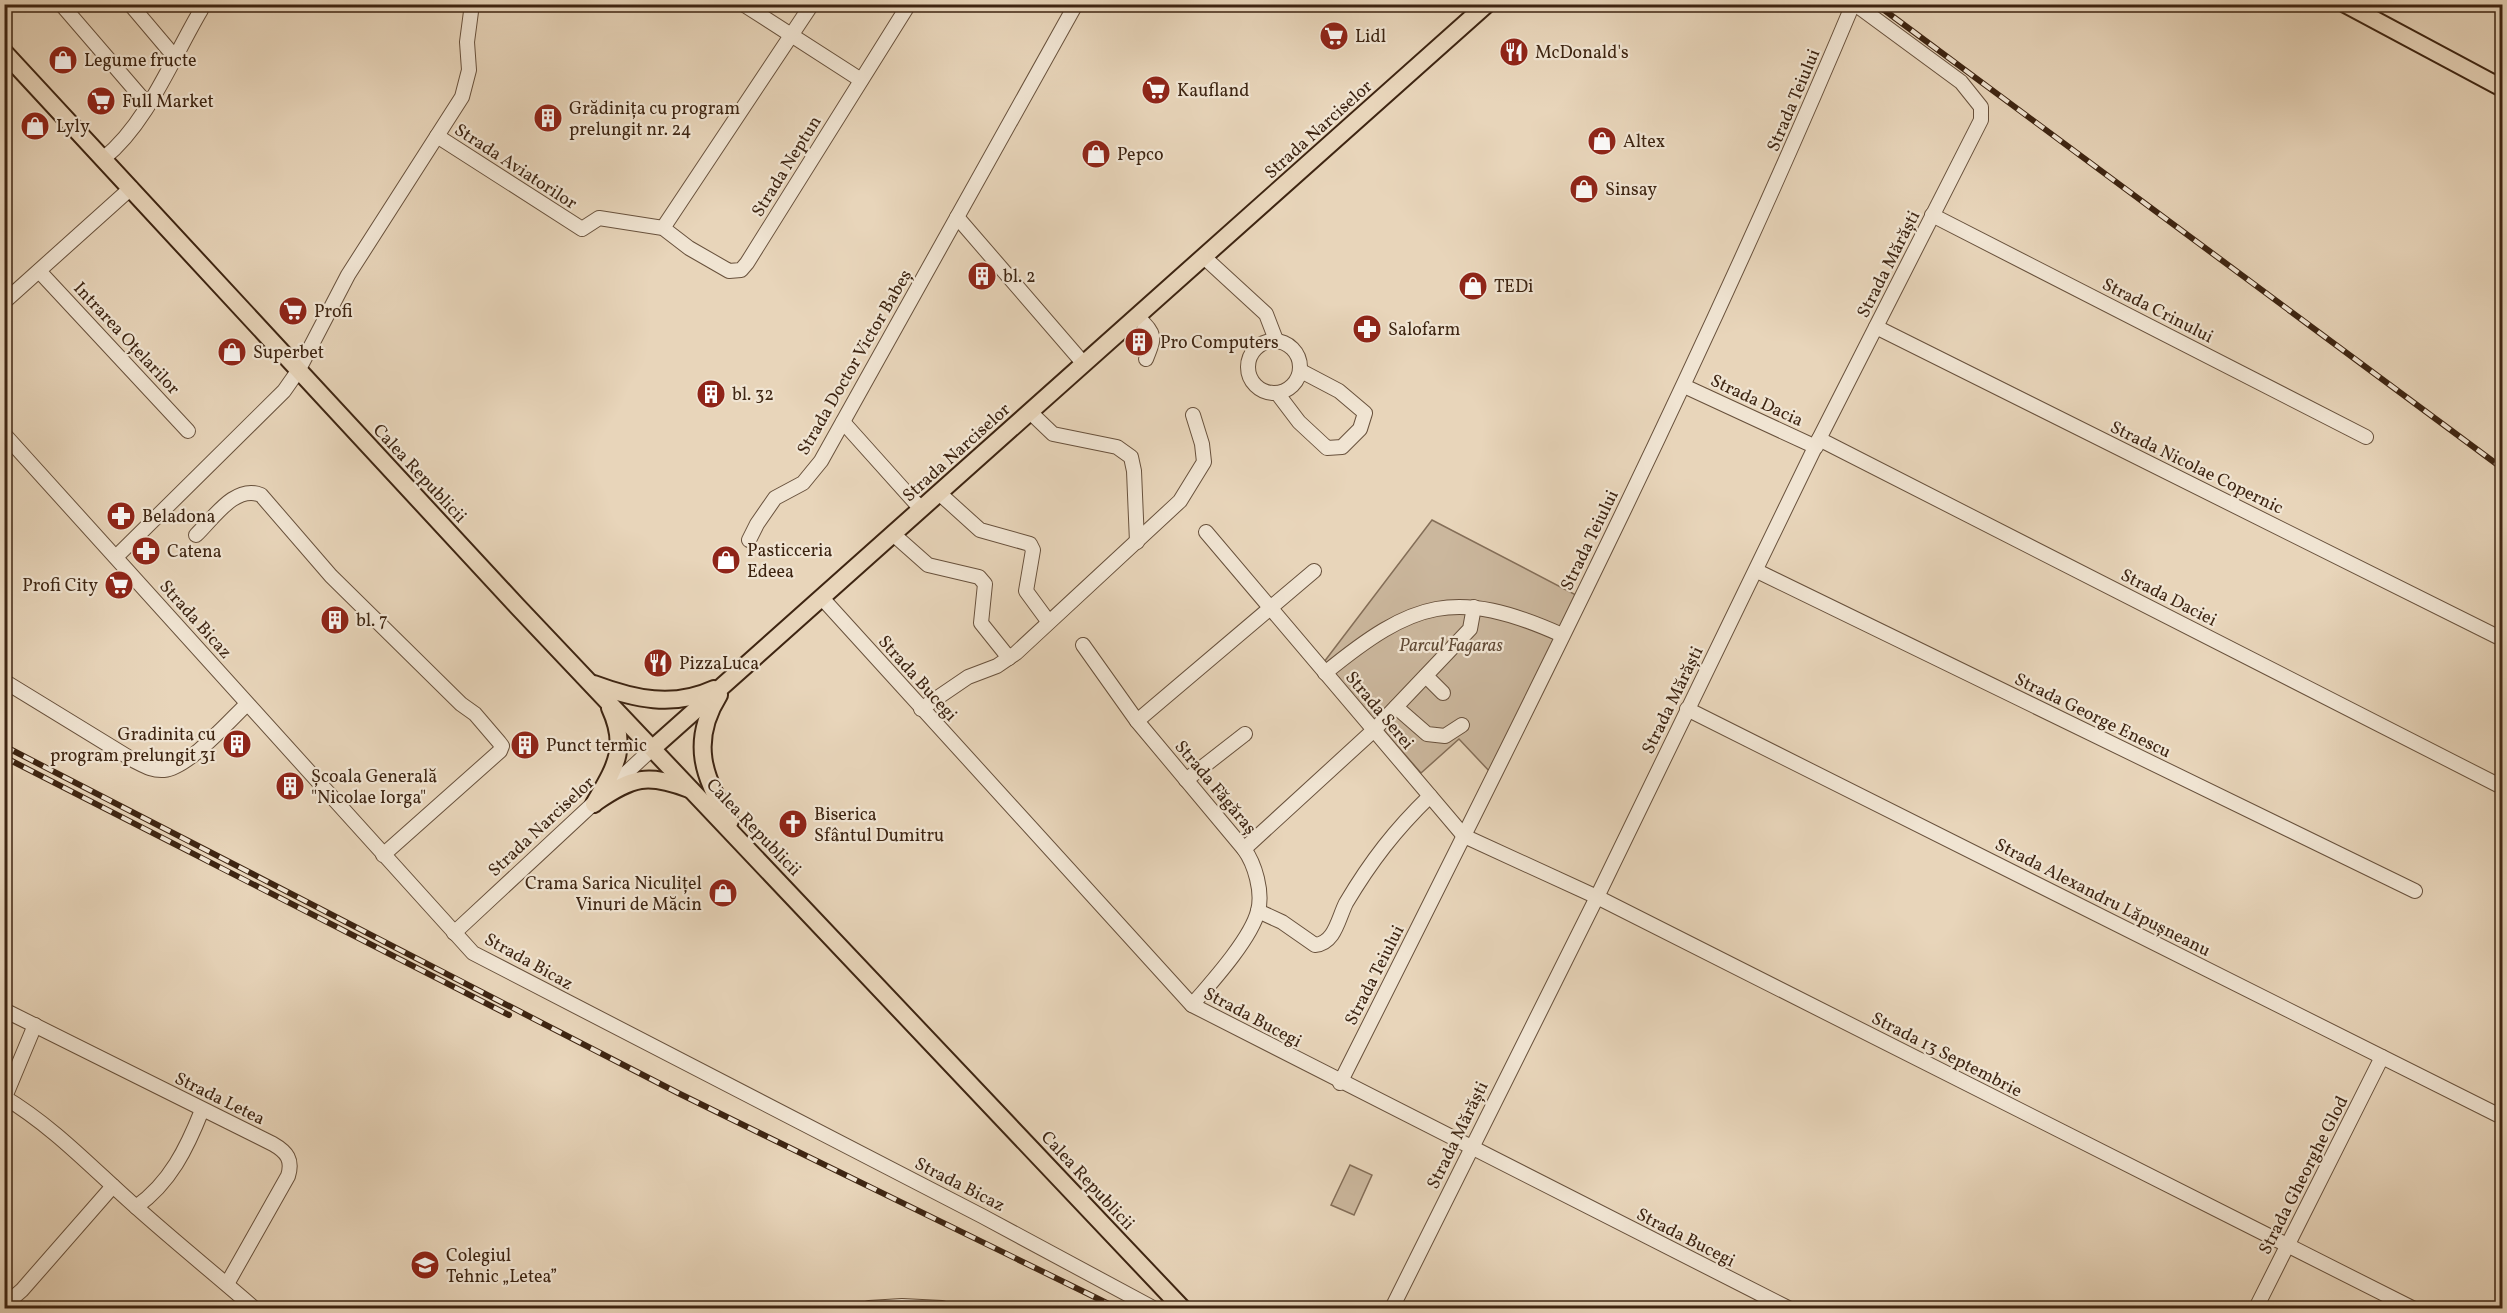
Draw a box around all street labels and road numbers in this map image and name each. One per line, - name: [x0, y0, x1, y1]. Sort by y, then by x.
- street label: Strada Teiului: [1762, 45, 1827, 156]
- street label: Strada Narciselor: [1260, 75, 1379, 185]
- street label: Strada Neptun: [746, 111, 828, 222]
- street label: Strada Aviatorilor: [449, 118, 582, 217]
- street label: Strada Mărăști: [1852, 207, 1927, 323]
- street label: Strada Doctor Victor Babeș: [792, 265, 919, 460]
- street label: Strada Crinului: [2097, 272, 2217, 350]
- street label: Intrarea Oțelarilor: [67, 277, 185, 401]
- street label: Strada Dacia: [1706, 369, 1807, 434]
- street label: Strada Narciselor: [898, 398, 1017, 508]
- street label: Strada Nicolae Copernic: [2105, 415, 2287, 521]
- street label: Calea Republicii: [366, 419, 472, 529]
- street label: Strada Teiului: [1555, 486, 1626, 595]
- street label: Strada Daciei: [2116, 563, 2221, 633]
- street label: Strada Bicaz: [153, 575, 237, 665]
- street label: Strada Bucegi: [871, 630, 962, 728]
- street label: Strada Mărăști: [1636, 643, 1710, 759]
- street label: Strada Serei: [1339, 666, 1419, 756]
- street label: Strada George Enescu: [2010, 667, 2175, 765]
- street label: Strada Făgăraș: [1168, 735, 1262, 840]
- street label: Strada Narciselor: [483, 771, 601, 883]
- street label: Calea Republicii: [700, 774, 806, 883]
- street label: Strada Alexandru Lăpușneanu: [1990, 833, 2214, 964]
- street label: Strada Teiului: [1339, 921, 1411, 1030]
- street label: Strada Bicaz: [479, 928, 577, 997]
- street label: Strada Bucegi: [1199, 982, 1306, 1055]
- street label: Strada 13 Septembrie: [1867, 1007, 2026, 1104]
- street label: Strada Letea: [170, 1067, 269, 1132]
- street label: Strada Mărăști: [1421, 1078, 1495, 1194]
- street label: Strada Gheorghe Glod: [2253, 1092, 2355, 1259]
- street label: Calea Republicii: [1034, 1126, 1140, 1236]
- street label: Strada Bicaz: [910, 1152, 1009, 1219]
- street label: Strada Bucegi: [1632, 1203, 1739, 1274]

